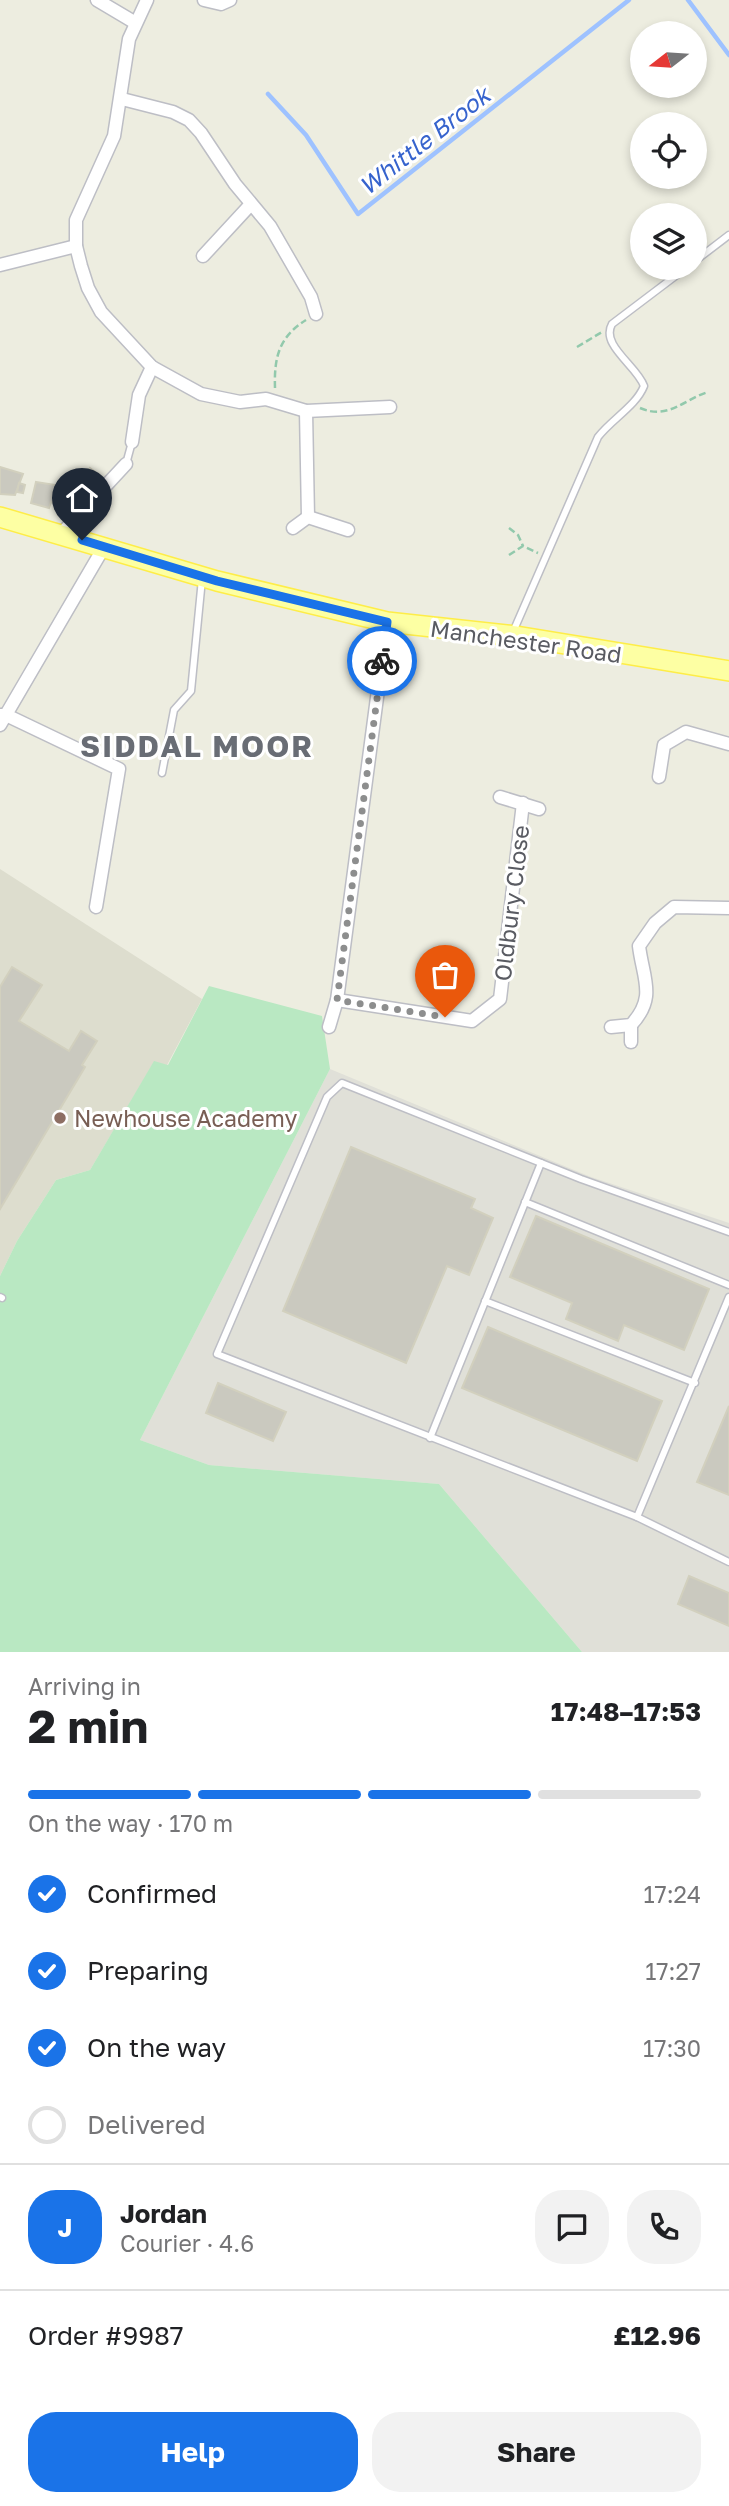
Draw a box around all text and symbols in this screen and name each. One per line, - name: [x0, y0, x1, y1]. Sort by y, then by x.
- north arrow: [630, 21, 707, 98]
- map controls: [630, 21, 707, 280]
- water label: Whittle Brook: [353, 78, 497, 200]
- button: locate: [630, 112, 707, 189]
- button: layers: [630, 203, 707, 280]
- pin: [52, 468, 112, 540]
- icon: home: [63, 479, 101, 517]
- street label: Manchester Road: [429, 614, 623, 668]
- courier: [347, 626, 417, 696]
- icon: bike: [363, 642, 401, 680]
- district label: SIDDAL MOOR: [80, 728, 314, 764]
- street label: Oldbury Close: [488, 824, 534, 982]
- pin: [415, 945, 475, 1017]
- icon: bag: [426, 956, 464, 994]
- place label: Newhouse Academy: [74, 1104, 297, 1132]
- marker: Newhouse Academy: [52, 1110, 68, 1126]
- text: Arriving in: [28, 1672, 141, 1700]
- text: 17:48–17:53: [551, 1696, 701, 1727]
- text: 2 min: [28, 1698, 148, 1753]
- text: On the way · 170 m: [28, 1809, 233, 1837]
- icon: check: [28, 1875, 66, 1913]
- text: Confirmed: [87, 1878, 217, 1909]
- text: 17:24: [643, 1880, 701, 1908]
- icon: check: [28, 1952, 66, 1990]
- text: Preparing: [87, 1955, 209, 1986]
- text: 17:27: [645, 1957, 701, 1985]
- icon: check: [28, 2029, 66, 2067]
- text: On the way: [87, 2032, 226, 2063]
- text: 17:30: [643, 2034, 701, 2062]
- text: Delivered: [87, 2109, 206, 2140]
- button: chat: [535, 2190, 609, 2264]
- button: phone: [627, 2190, 701, 2264]
- text: Jordan: [120, 2198, 207, 2229]
- text: J: [58, 2212, 72, 2243]
- text: Courier · 4.6: [120, 2229, 254, 2257]
- text: Order #9987: [28, 2320, 184, 2351]
- text: £12.96: [613, 2320, 701, 2351]
- button: Help: [28, 2412, 358, 2492]
- button: Share: [372, 2412, 701, 2492]

